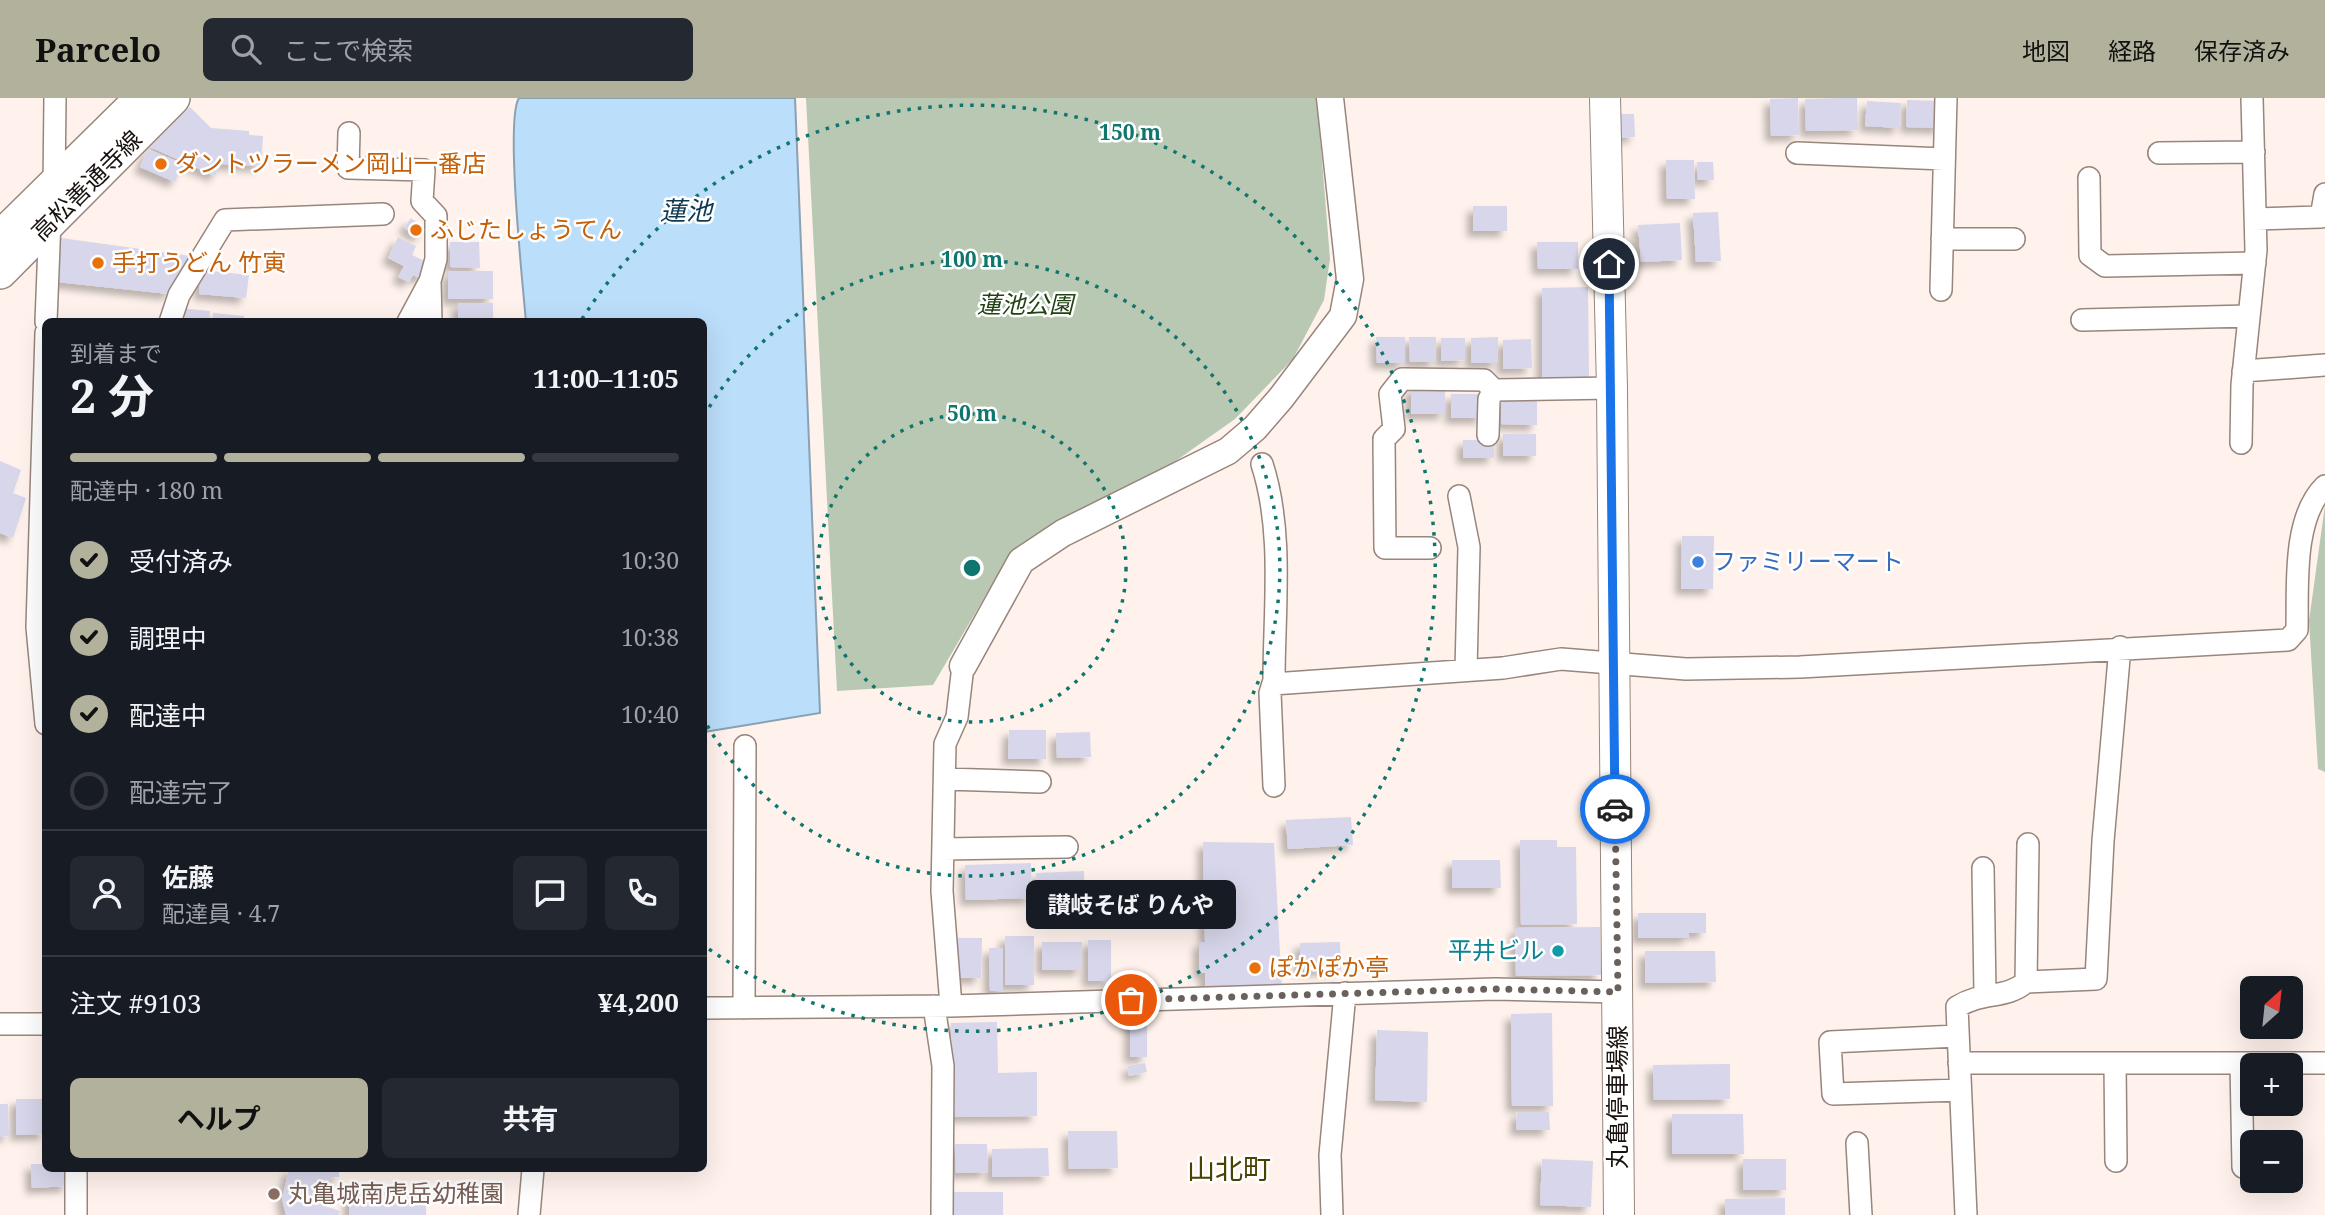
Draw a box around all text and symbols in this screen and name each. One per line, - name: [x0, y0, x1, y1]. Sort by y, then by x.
- search box: [203, 18, 693, 81]
- text: Parcelo: [35, 27, 161, 72]
- icon: search: [227, 30, 265, 68]
- text: ここで検索: [283, 32, 413, 68]
- text: 地図: [2022, 34, 2070, 67]
- text: 経路: [2108, 34, 2156, 67]
- text: 保存済み: [2194, 34, 2290, 67]
- text: 150 m: [1099, 118, 1161, 146]
- street label: 高松善通寺線: [23, 122, 149, 248]
- place label: ダントツラーメン岡山一番店: [175, 146, 486, 179]
- marker: ダントツラーメン岡山一番店: [153, 156, 169, 172]
- water label: 蓮池: [660, 192, 715, 228]
- place label: ふじたしょうてん: [430, 212, 622, 245]
- marker: ふじたしょうてん: [408, 222, 424, 238]
- pin: [1579, 234, 1639, 294]
- place label: 手打うどん 竹寅: [112, 245, 286, 278]
- text: 100 m: [941, 245, 1003, 273]
- icon: home: [1590, 245, 1628, 283]
- marker: 手打うどん 竹寅: [90, 255, 106, 271]
- park label: 蓮池公園: [977, 287, 1076, 320]
- text: 到着まで: [70, 337, 162, 369]
- text: 11:00–11:05: [533, 360, 679, 396]
- text: 2 分: [70, 364, 154, 426]
- text: 50 m: [947, 399, 997, 427]
- text: 配達中 · 180 m: [70, 474, 223, 506]
- icon: check: [70, 541, 108, 579]
- text: 受付済み: [129, 543, 233, 579]
- text: 10:30: [621, 544, 679, 576]
- place label: ファミリーマート: [1712, 544, 1904, 577]
- marker: ファミリーマート: [1690, 554, 1706, 570]
- centre of rings: [960, 556, 984, 580]
- icon: check: [70, 618, 108, 656]
- text: 調理中: [129, 620, 207, 656]
- text: 10:38: [621, 621, 679, 653]
- icon: check: [70, 695, 108, 733]
- text: 配達中: [129, 697, 207, 733]
- text: 10:40: [621, 698, 679, 730]
- text: 配達完了: [129, 774, 233, 810]
- courier: [1580, 774, 1650, 844]
- icon: car: [1596, 790, 1634, 828]
- button: person: [70, 856, 144, 930]
- button: chat: [513, 856, 587, 930]
- button: phone: [605, 856, 679, 930]
- text: 佐藤: [162, 859, 214, 895]
- callout: 讃岐そば りんや: [1026, 881, 1236, 930]
- text: 讃岐そば りんや: [1048, 888, 1214, 920]
- text: 配達員 · 4.7: [162, 897, 280, 929]
- place label: 平井ビル: [1448, 933, 1544, 966]
- marker: 平井ビル: [1550, 943, 1566, 959]
- place label: ぽかぽか亭: [1269, 950, 1389, 983]
- marker: ぽかぽか亭: [1247, 960, 1263, 976]
- pin: [1101, 970, 1161, 1030]
- north arrow: [2240, 976, 2303, 1040]
- map controls: [2240, 976, 2303, 1193]
- icon: bag: [1112, 981, 1150, 1019]
- text: ¥4,200: [598, 984, 679, 1020]
- text: 注文 #9103: [70, 985, 201, 1021]
- street label: 丸亀停車場線: [1600, 1025, 1633, 1169]
- button: +: [2240, 1053, 2303, 1116]
- button: ヘルプ: [70, 1078, 368, 1158]
- button: 共有: [382, 1078, 679, 1158]
- button: −: [2240, 1130, 2303, 1193]
- district label: 山北町: [1187, 1149, 1271, 1187]
- place label: 丸亀城南虎岳幼稚園: [288, 1176, 504, 1209]
- marker: 丸亀城南虎岳幼稚園: [266, 1186, 282, 1202]

